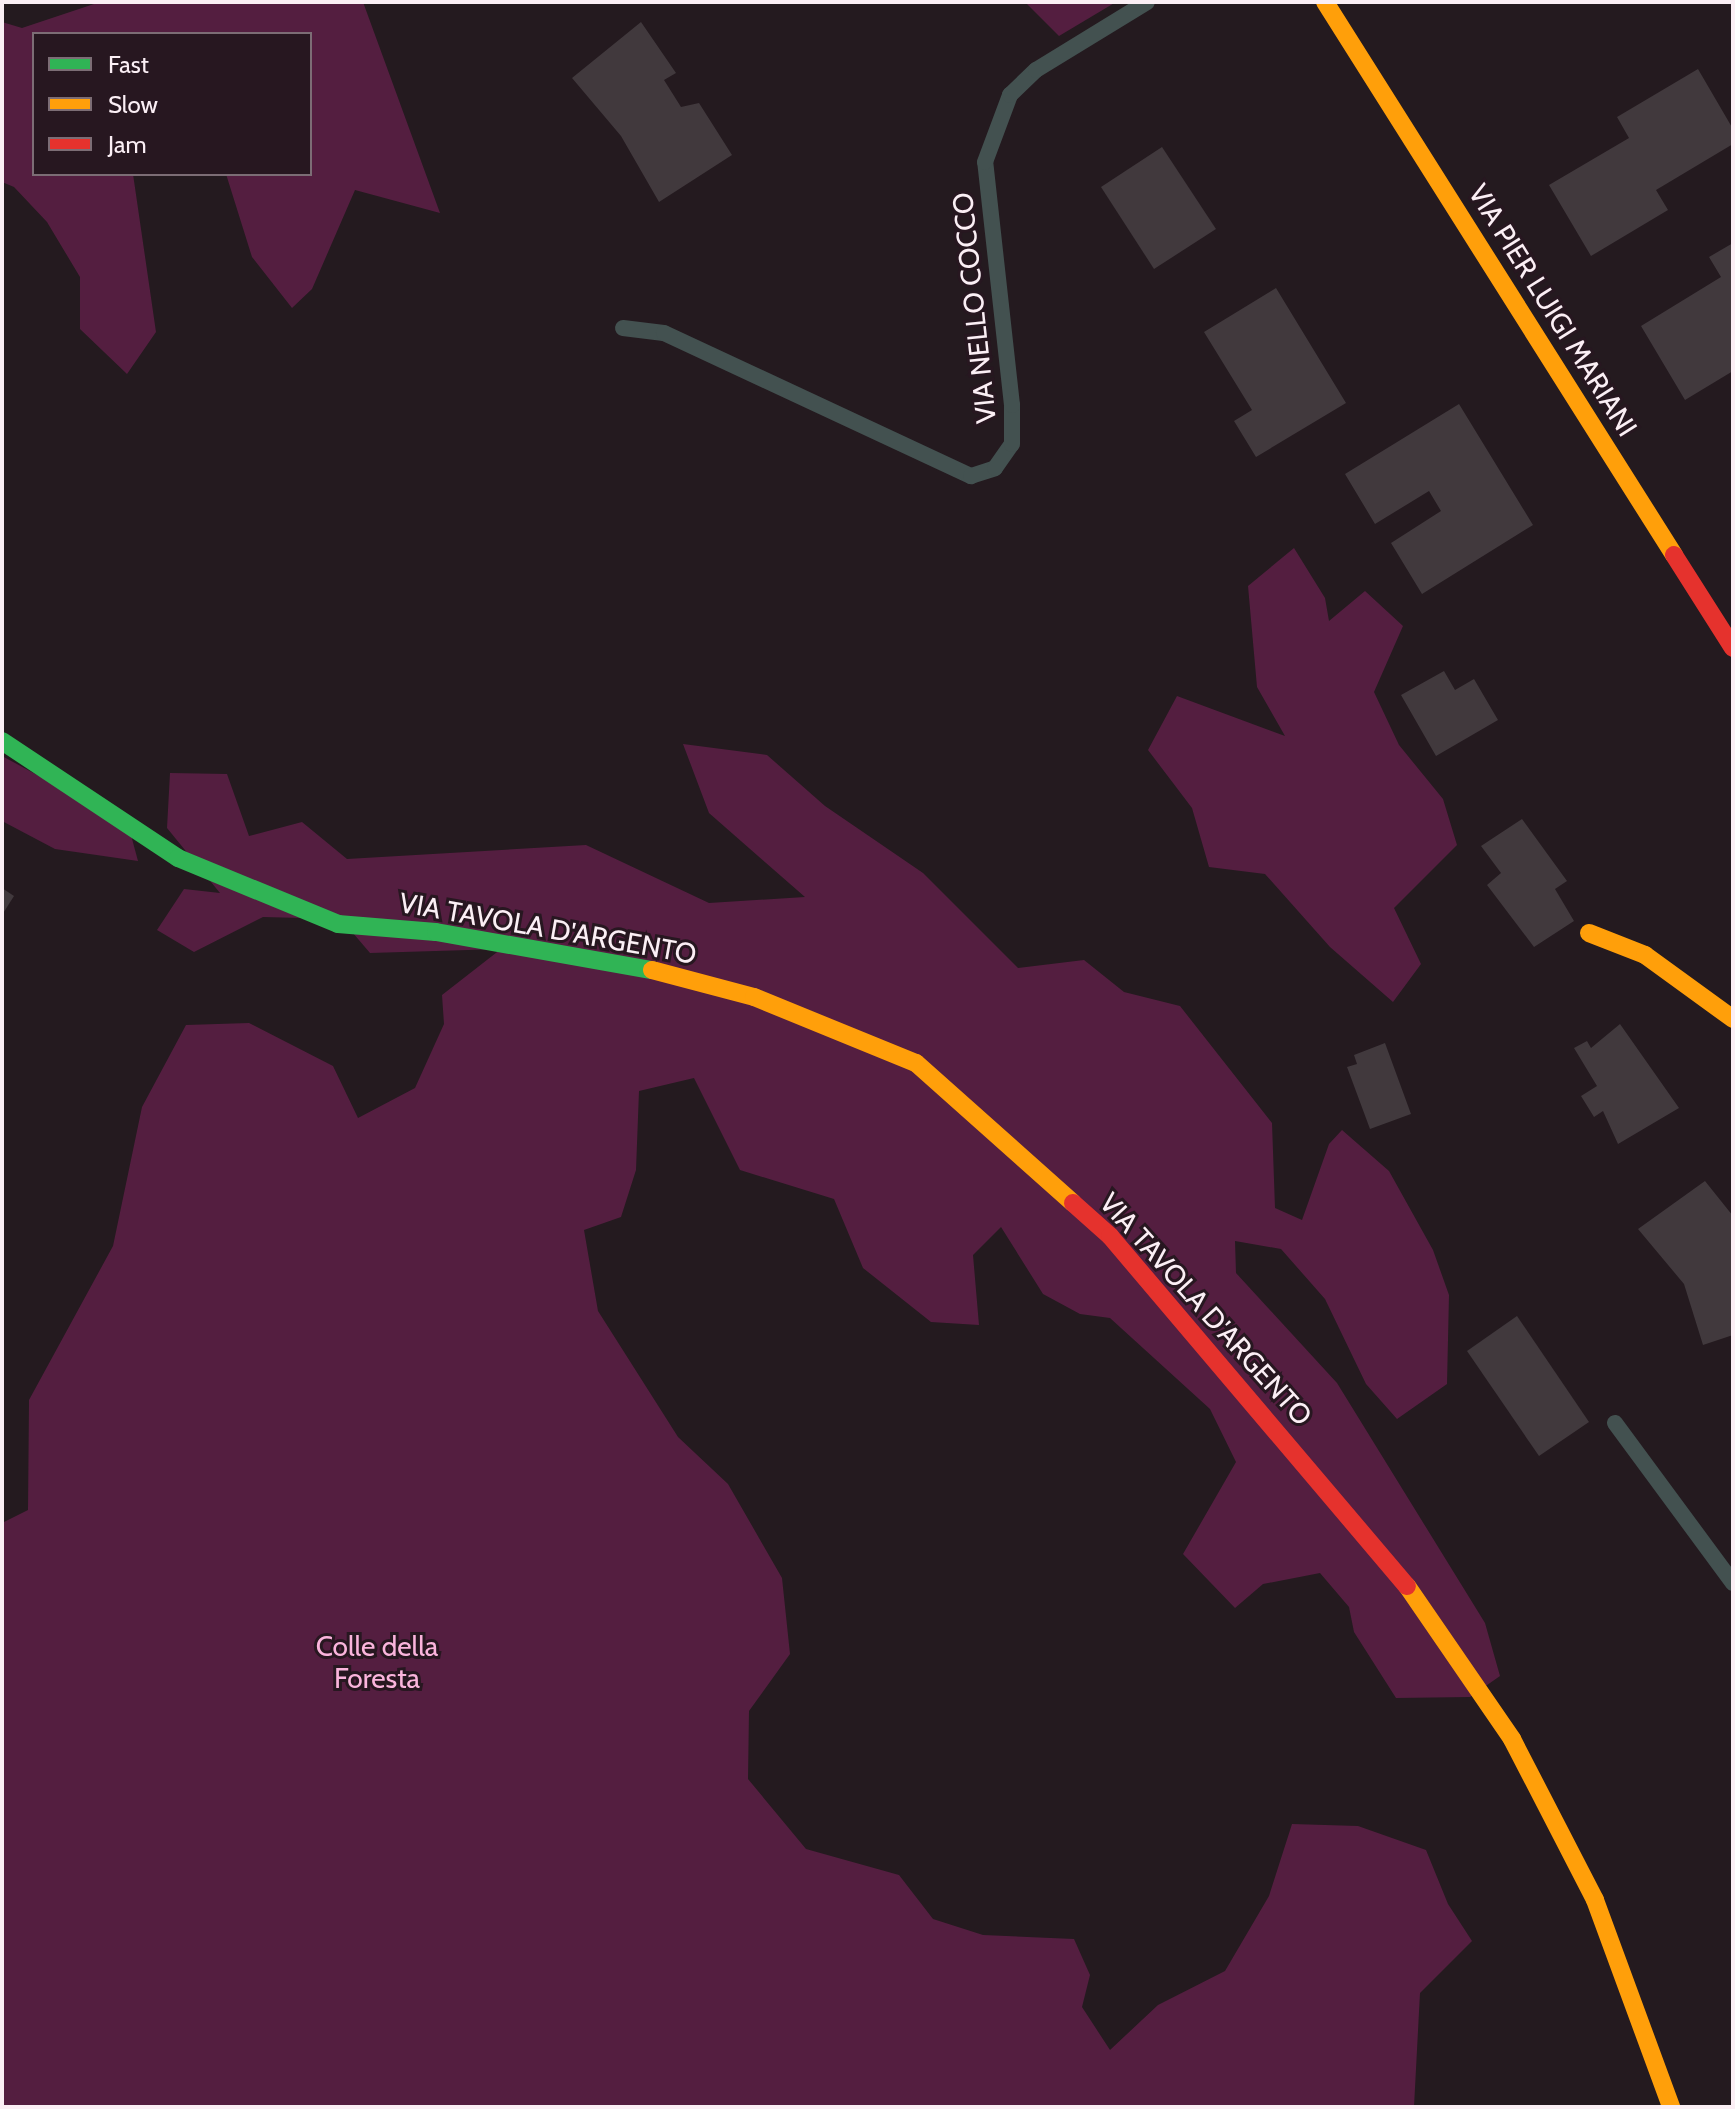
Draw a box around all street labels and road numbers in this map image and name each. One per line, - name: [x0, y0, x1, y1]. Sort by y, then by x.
- street label: VIA PIER LUIGI MARIANI: [1462, 178, 1644, 442]
- street label: VIA NELLO COCCO: [945, 191, 1003, 425]
- street label: VIA TAVOLA D'ARGENTO: [397, 885, 699, 971]
- street label: VIA TAVOLA D'ARGENTO: [1093, 1186, 1319, 1432]

